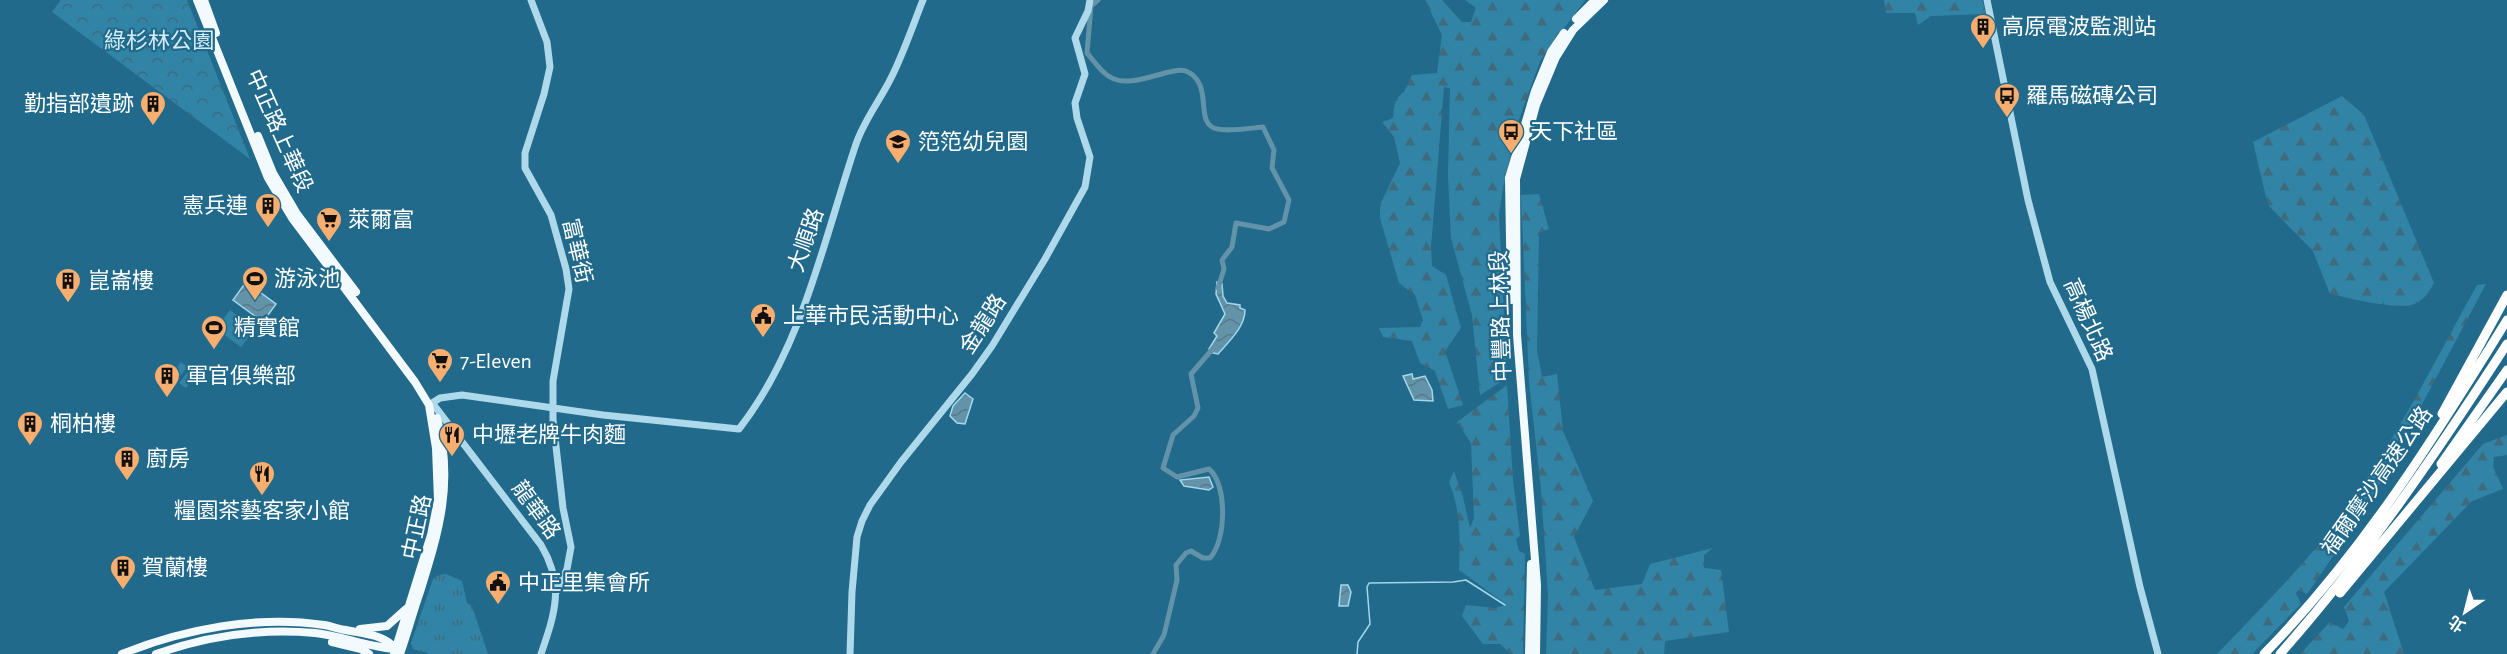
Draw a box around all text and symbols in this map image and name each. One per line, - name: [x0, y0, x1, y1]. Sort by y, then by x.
- building icon: 高原電波監測站: [1968, 12, 1998, 50]
- place label: 高原電波監測站: [2002, 15, 2156, 38]
- park label: 綠杉林公園: [104, 29, 214, 52]
- street label: 中正路上華段: [242, 66, 317, 196]
- bus stop icon: 羅馬磁磚公司: [1992, 81, 2022, 119]
- place label: 羅馬磁磚公司: [2026, 84, 2158, 107]
- building icon: 勤指部遺跡: [138, 89, 168, 127]
- place label: 勤指部遺跡: [24, 92, 134, 115]
- bus stop icon: 天下社區: [1496, 117, 1526, 155]
- place label: 天下社區: [1530, 120, 1618, 143]
- school or university icon: 笵笵幼兒園: [883, 127, 913, 165]
- place label: 笵笵幼兒園: [918, 130, 1028, 153]
- building icon: 憲兵連: [253, 191, 283, 229]
- place label: 憲兵連: [182, 194, 248, 217]
- supermarket icon: 萊爾富: [314, 205, 344, 243]
- street label: 大順路: [784, 205, 827, 275]
- place label: 萊爾富: [348, 208, 414, 231]
- street label: 富華街: [559, 216, 596, 286]
- street label: 中豐路上林段: [1487, 250, 1514, 382]
- sports icon: 游泳池: [240, 264, 270, 302]
- building icon: 崑崙樓: [53, 266, 83, 304]
- place label: 游泳池: [274, 267, 340, 290]
- place label: 崑崙樓: [88, 269, 154, 292]
- street label: 高楊北路: [2060, 275, 2117, 365]
- street label: 金龍路: [955, 290, 1010, 358]
- public building icon: 上華市民活動中心: [748, 301, 778, 339]
- place label: 上華市民活動中心: [783, 304, 959, 327]
- sports icon: 精實館: [199, 313, 229, 351]
- place label: 精實館: [234, 316, 300, 339]
- supermarket icon: 7-Eleven: [425, 346, 455, 384]
- place label: 7-Eleven: [460, 350, 532, 372]
- building icon: 軍官俱樂部: [152, 361, 182, 399]
- place label: 軍官俱樂部: [186, 364, 296, 387]
- street label: 福爾摩沙高速公路: [2317, 402, 2436, 559]
- building icon: 桐柏樓: [15, 409, 45, 447]
- place label: 桐柏樓: [50, 412, 116, 435]
- restaurant icon: 中壢老牌牛肉麵: [437, 420, 467, 458]
- place label: 中壢老牌牛肉麵: [472, 423, 626, 446]
- building icon: 廚房: [112, 444, 142, 482]
- place label: 廚房: [146, 447, 190, 470]
- restaurant icon: 糧園茶藝客家小館: [247, 459, 277, 497]
- street label: 龍華路: [508, 476, 565, 543]
- street label: 中正路: [398, 492, 435, 562]
- place label: 糧園茶藝客家小館: [174, 499, 350, 522]
- building icon: 賀蘭樓: [108, 553, 138, 591]
- place label: 賀蘭樓: [142, 556, 208, 579]
- public building icon: 中正里集會所: [483, 568, 513, 606]
- place label: 中正里集會所: [518, 571, 650, 594]
- north arrow: [2435, 582, 2495, 642]
- text: 北: [2445, 612, 2468, 635]

